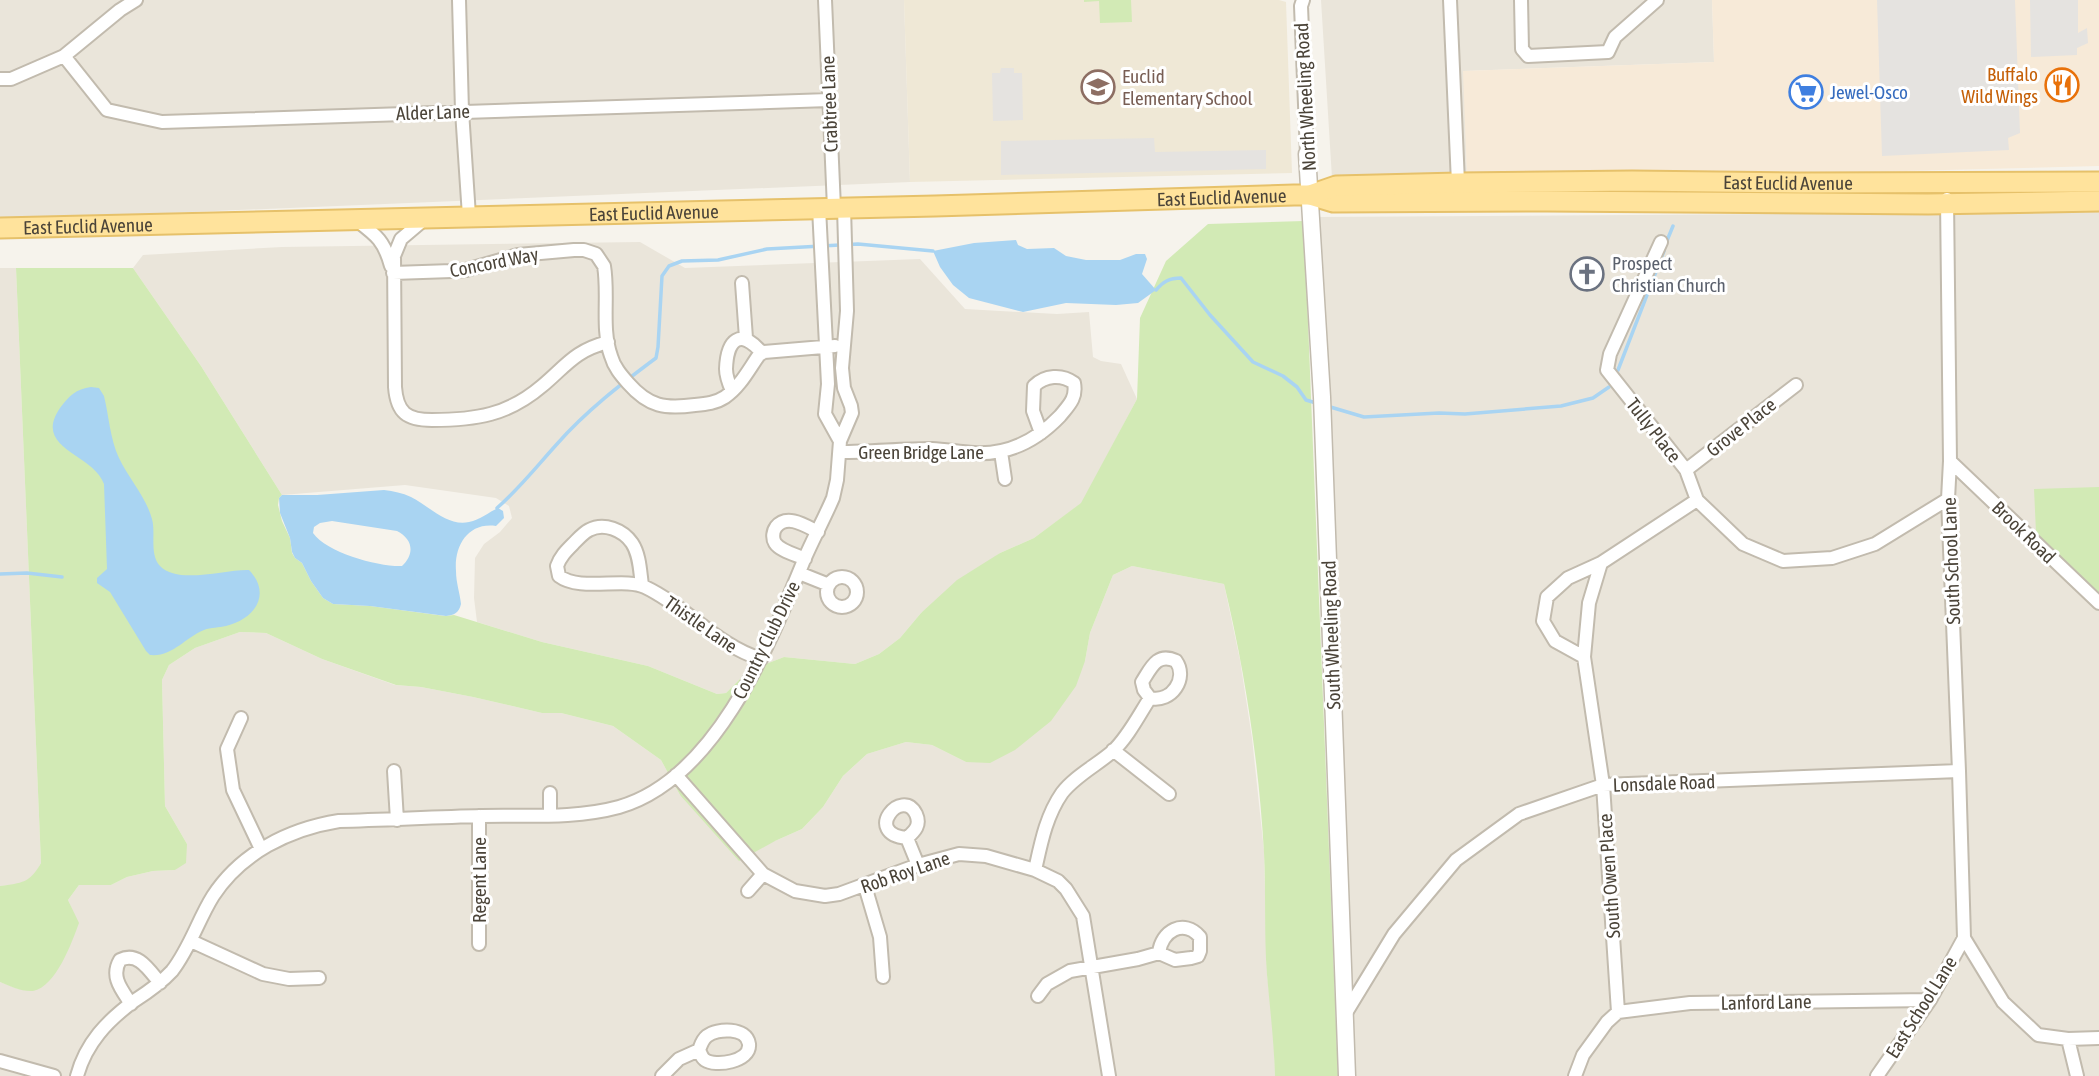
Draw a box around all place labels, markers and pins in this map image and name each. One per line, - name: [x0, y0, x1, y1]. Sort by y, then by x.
- place label: Buffalo Wild Wings: [1961, 63, 2038, 107]
- place label: Euclid Elementary School: [1122, 65, 1253, 109]
- restaurant icon: Buffalo Wild Wings: [2043, 66, 2081, 104]
- school or university icon: Euclid Elementary School: [1079, 68, 1117, 106]
- supermarket icon: Jewel-Osco: [1787, 73, 1825, 111]
- place label: Jewel-Osco: [1830, 81, 1908, 103]
- place label: Prospect Christian Church: [1612, 252, 1726, 296]
- church icon: Prospect Christian Church: [1568, 255, 1606, 293]

